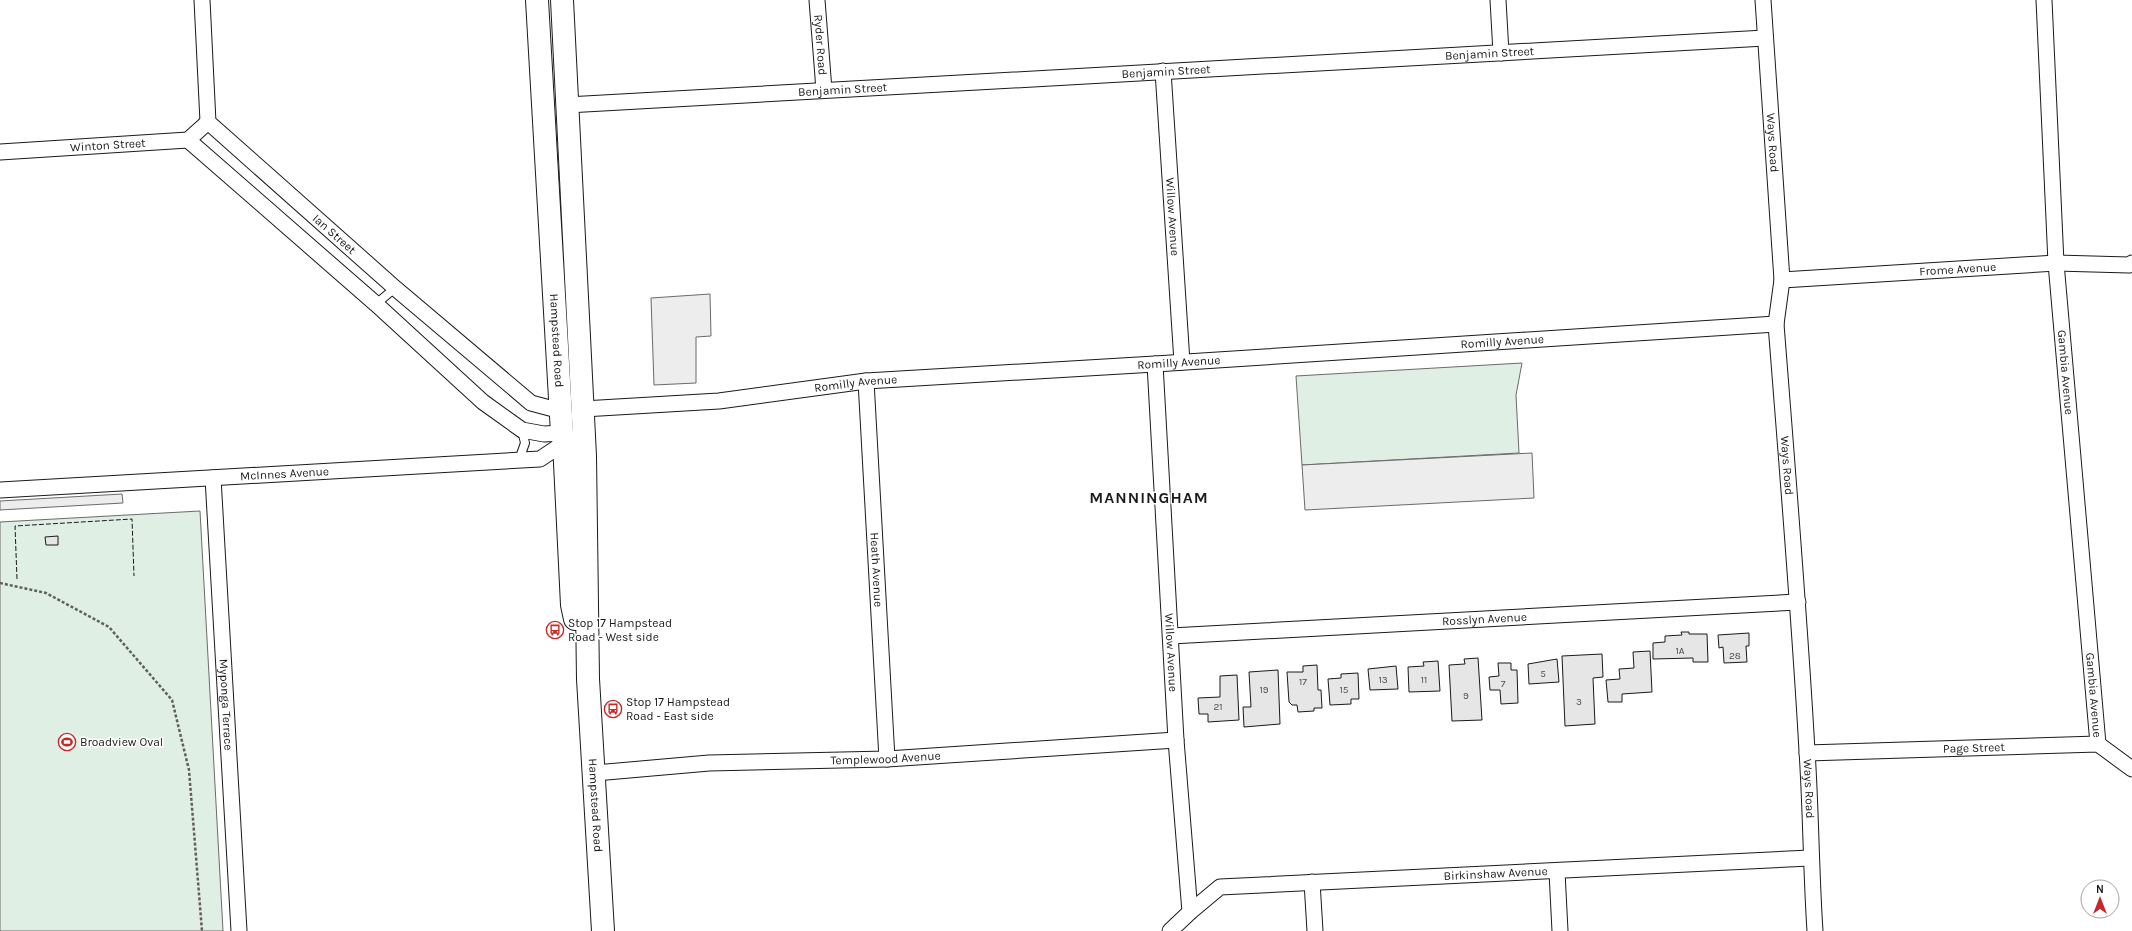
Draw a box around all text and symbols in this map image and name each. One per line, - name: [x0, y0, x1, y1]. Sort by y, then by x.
- street label: Ryder Road: [811, 14, 830, 76]
- street label: Benjamin Street: [1445, 44, 1535, 63]
- street label: Benjamin Street: [1121, 62, 1211, 81]
- street label: Benjamin Street: [798, 80, 888, 99]
- street label: Ways Road: [1764, 113, 1782, 173]
- street label: Winton Street: [70, 136, 147, 155]
- street label: Willow Avenue: [1163, 177, 1182, 256]
- street label: Ian Street: [310, 211, 359, 257]
- street label: Frome Avenue: [1919, 260, 1997, 278]
- street label: Hampstead Road: [547, 293, 566, 388]
- street label: Gambia Avenue: [2055, 329, 2076, 415]
- street label: Romilly Avenue: [1460, 332, 1544, 351]
- street label: Romilly Avenue: [1137, 353, 1221, 372]
- street label: Romilly Avenue: [813, 372, 898, 395]
- street label: Ways Road: [1778, 435, 1796, 496]
- street label: McInnes Avenue: [240, 464, 329, 483]
- district label: MANNINGHAM: [1089, 488, 1209, 507]
- street label: Heath Avenue: [867, 532, 886, 608]
- street label: Rosslyn Avenue: [1442, 610, 1527, 628]
- street label: Willow Avenue: [1162, 613, 1180, 692]
- place label: Stop 17 Hampstead Road - West side: [568, 616, 672, 644]
- bus stop icon: Stop 17 Hampstead Road - West side: [545, 620, 565, 640]
- house number: 1A: [1675, 645, 1685, 657]
- house number: 28: [1729, 650, 1741, 662]
- street label: Gambia Avenue: [2083, 652, 2104, 738]
- street label: Myponga Terrace: [216, 658, 236, 751]
- house number: 5: [1540, 668, 1546, 680]
- house number: 13: [1378, 674, 1388, 686]
- house number: 11: [1421, 674, 1427, 686]
- house number: 17: [1299, 676, 1307, 688]
- house number: 7: [1501, 678, 1506, 690]
- house number: 19: [1259, 684, 1269, 696]
- house number: 15: [1340, 684, 1349, 696]
- house number: 9: [1463, 690, 1469, 702]
- place label: Stop 17 Hampstead Road - East side: [626, 695, 730, 723]
- house number: 3: [1576, 696, 1582, 708]
- bus stop icon: Stop 17 Hampstead Road - East side: [603, 699, 623, 719]
- house number: 21: [1213, 701, 1223, 713]
- sports icon: Broadview Oval: [57, 732, 77, 752]
- place label: Broadview Oval: [80, 735, 163, 749]
- street label: Page Street: [1943, 740, 2006, 756]
- street label: Templewood Avenue: [830, 748, 941, 767]
- street label: Hampstead Road: [586, 758, 605, 853]
- street label: Ways Road: [1801, 759, 1817, 819]
- street label: Birkinshaw Avenue: [1443, 864, 1548, 883]
- north arrow: [2080, 879, 2120, 919]
- text: N: [2096, 883, 2104, 896]

